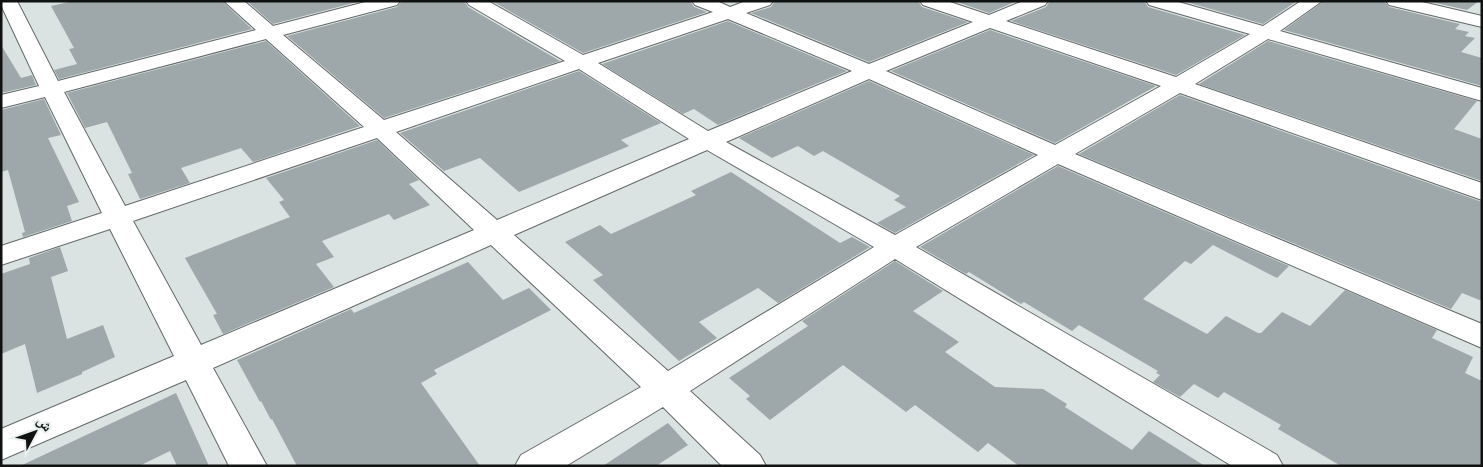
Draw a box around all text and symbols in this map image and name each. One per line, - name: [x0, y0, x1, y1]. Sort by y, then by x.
- north arrow: [10, 407, 60, 457]
- text: ش: [29, 411, 57, 438]

